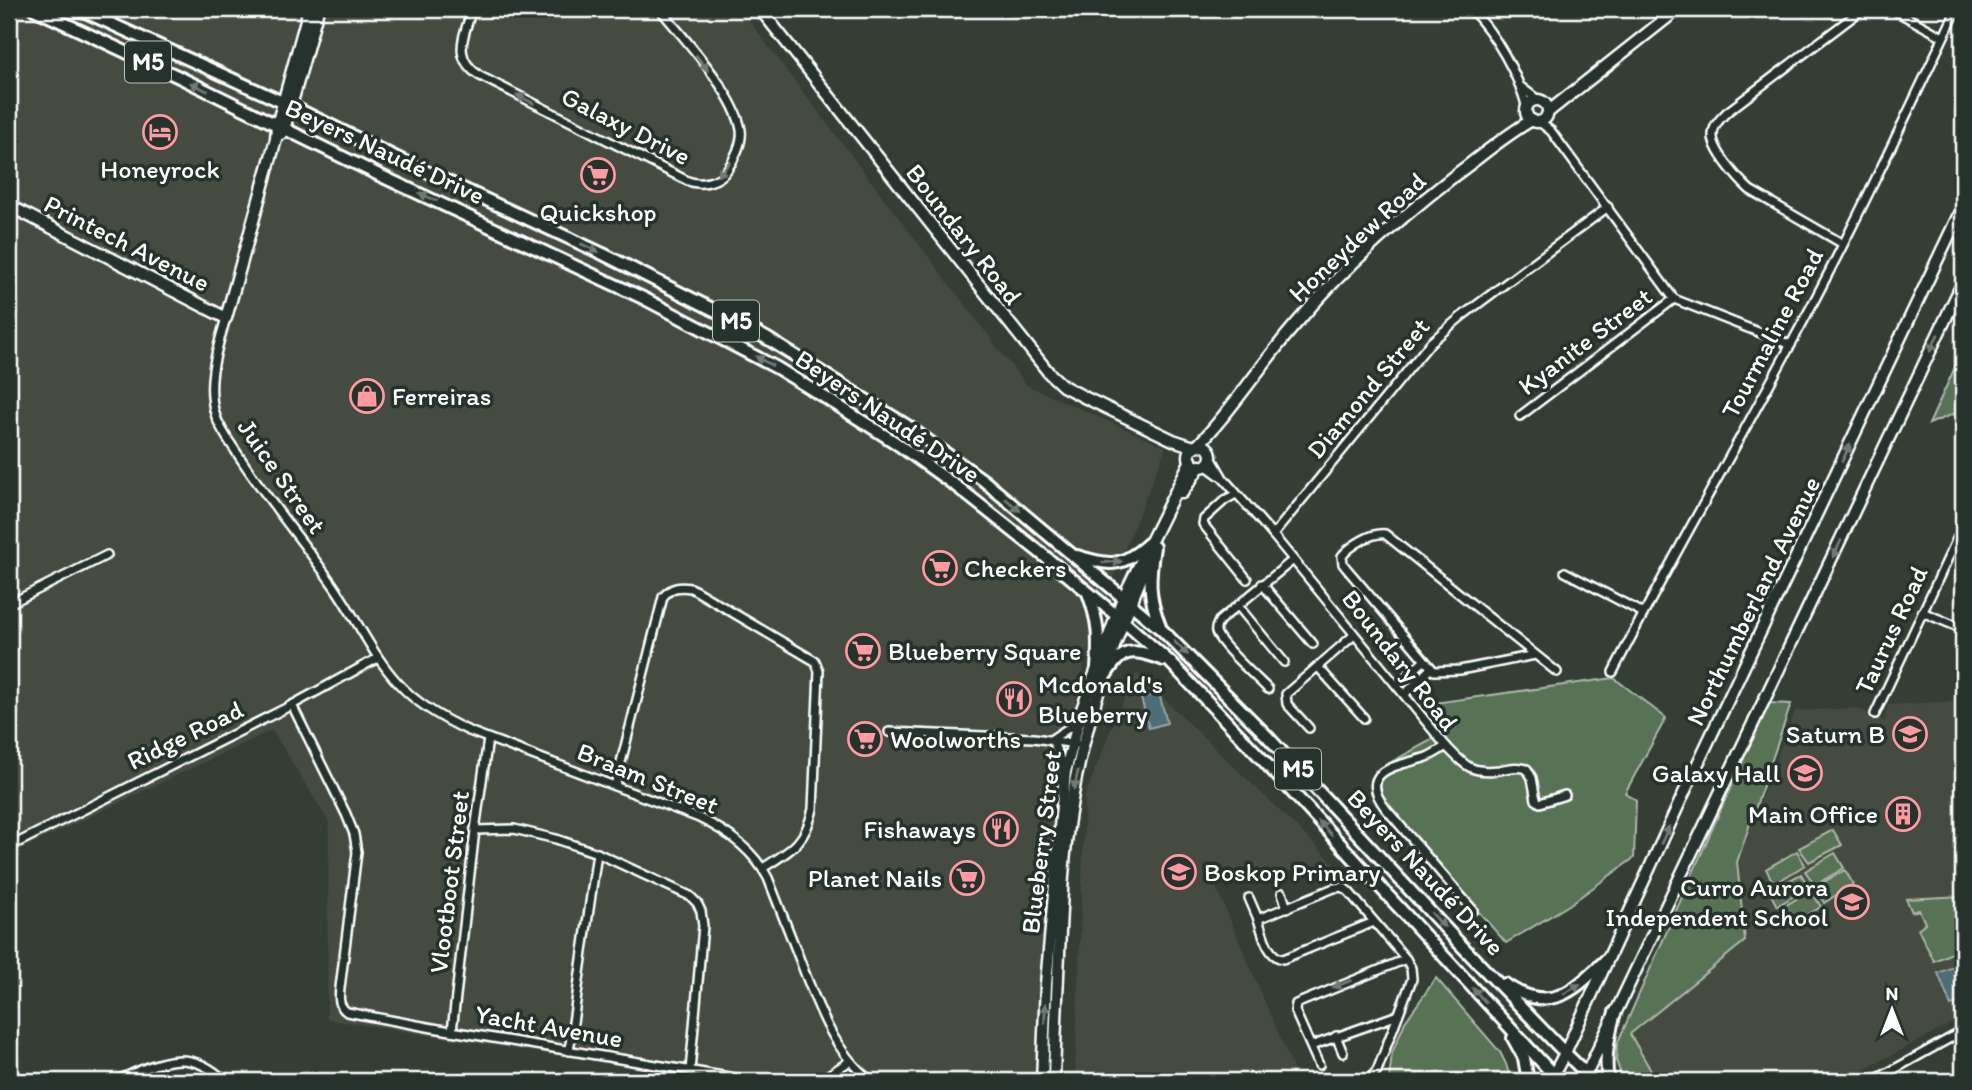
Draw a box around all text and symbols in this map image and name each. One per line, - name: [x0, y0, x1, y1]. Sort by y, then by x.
- road number: M5: [125, 42, 171, 82]
- one-way arrow: [695, 53, 710, 71]
- street label: Galaxy Drive: [556, 80, 696, 172]
- one-way arrow: [189, 81, 209, 92]
- street label: Beyers Naudé Drive: [280, 91, 490, 211]
- one-way arrow: [515, 93, 535, 104]
- hotel icon: Honeyrock: [141, 113, 179, 151]
- place label: Honeyrock: [100, 153, 220, 185]
- supermarket icon: Quickshop: [579, 156, 617, 194]
- street label: Boundary Road: [899, 157, 1029, 311]
- one-way arrow: [717, 160, 732, 178]
- street label: Honeydew Road: [1282, 165, 1432, 309]
- street label: Printech Avenue: [39, 187, 215, 299]
- one-way arrow: [418, 191, 438, 203]
- place label: Quickshop: [539, 196, 657, 228]
- one-way arrow: [580, 242, 600, 253]
- street label: Tourmaline Road: [1714, 243, 1830, 423]
- street label: Kyanite Street: [1512, 280, 1658, 402]
- road number: M5: [713, 300, 759, 342]
- street label: Diamond Street: [1300, 311, 1436, 465]
- one-way arrow: [1928, 333, 1940, 353]
- street label: Beyers Naudé Drive: [789, 342, 987, 490]
- one-way arrow: [754, 356, 774, 367]
- shop icon: Ferreiras: [348, 377, 386, 415]
- place label: Ferreiras: [392, 380, 491, 412]
- street label: Juice Street: [231, 412, 333, 540]
- one-way arrow: [1841, 443, 1852, 463]
- street label: Northumberland Avenue: [1679, 471, 1827, 731]
- one-way arrow: [1004, 498, 1022, 513]
- one-way arrow: [1831, 539, 1843, 559]
- supermarket icon: Checkers: [921, 549, 959, 587]
- place label: Checkers: [964, 552, 1067, 584]
- one-way arrow: [1101, 556, 1123, 567]
- street label: Taurus Road: [1847, 561, 1935, 699]
- street label: Boundary Road: [1335, 583, 1465, 737]
- supermarket icon: Blueberry Square: [844, 632, 882, 670]
- place label: Blueberry Square: [888, 635, 1082, 667]
- one-way arrow: [1172, 640, 1189, 657]
- place label: Mcdonald's Blueberry: [1038, 668, 1163, 730]
- restaurant icon: Mcdonald's Blueberry: [995, 680, 1033, 718]
- street label: Ridge Road: [122, 693, 248, 777]
- school or university icon: Saturn B: [1891, 715, 1929, 753]
- place label: Saturn B: [1786, 718, 1885, 750]
- supermarket icon: Woolworths: [846, 720, 884, 758]
- place label: Woolworths: [890, 723, 1021, 755]
- street label: Braam Street: [573, 735, 724, 821]
- street label: Blueberry Street: [1014, 748, 1068, 936]
- road number: M5: [1275, 748, 1321, 790]
- school or university icon: Galaxy Hall: [1786, 754, 1824, 792]
- place label: Galaxy Hall: [1652, 757, 1780, 789]
- one-way arrow: [1070, 769, 1081, 791]
- street label: Beyers Naudé Drive: [1340, 782, 1512, 962]
- street label: Vlootboot Street: [422, 789, 476, 975]
- building icon: Main Office: [1884, 795, 1922, 833]
- place label: Main Office: [1748, 798, 1878, 830]
- restaurant icon: Fishaways: [982, 810, 1020, 848]
- place label: Fishaways: [863, 813, 976, 845]
- one-way arrow: [1318, 820, 1334, 837]
- one-way arrow: [1659, 825, 1670, 845]
- school or university icon: Boskop Primary: [1160, 853, 1198, 891]
- place label: Boskop Primary: [1204, 856, 1381, 888]
- supermarket icon: Planet Nails: [948, 859, 986, 897]
- place label: Planet Nails: [808, 862, 942, 894]
- place label: Curro Aurora Independent School: [1606, 871, 1828, 933]
- school or university icon: Curro Aurora Independent School: [1833, 883, 1871, 921]
- one-way arrow: [1430, 911, 1446, 929]
- north arrow: [1856, 974, 1926, 1044]
- one-way arrow: [1332, 979, 1353, 990]
- text: N: [1886, 982, 1898, 1005]
- one-way arrow: [1562, 983, 1582, 995]
- one-way arrow: [1472, 987, 1488, 1004]
- street label: Yacht Avenue: [473, 997, 625, 1055]
- one-way arrow: [1039, 1002, 1050, 1024]

